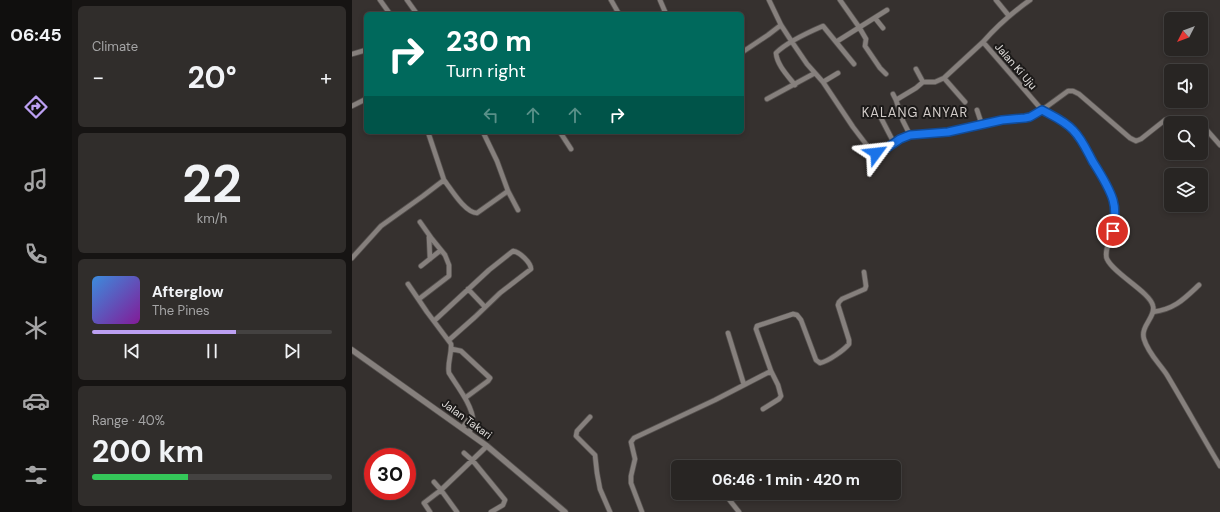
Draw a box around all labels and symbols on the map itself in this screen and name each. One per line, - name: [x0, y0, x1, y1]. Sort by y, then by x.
- north arrow: [1164, 12, 1208, 56]
- street label: Jalan Ki Uju: [992, 40, 1040, 92]
- district label: KALANG ANYAR: [862, 104, 968, 121]
- position arrow: [855, 132, 897, 174]
- pin: [1096, 214, 1130, 248]
- street label: Jalan Takari: [439, 396, 495, 442]
- speed limit sign: 30: [364, 448, 416, 500]

